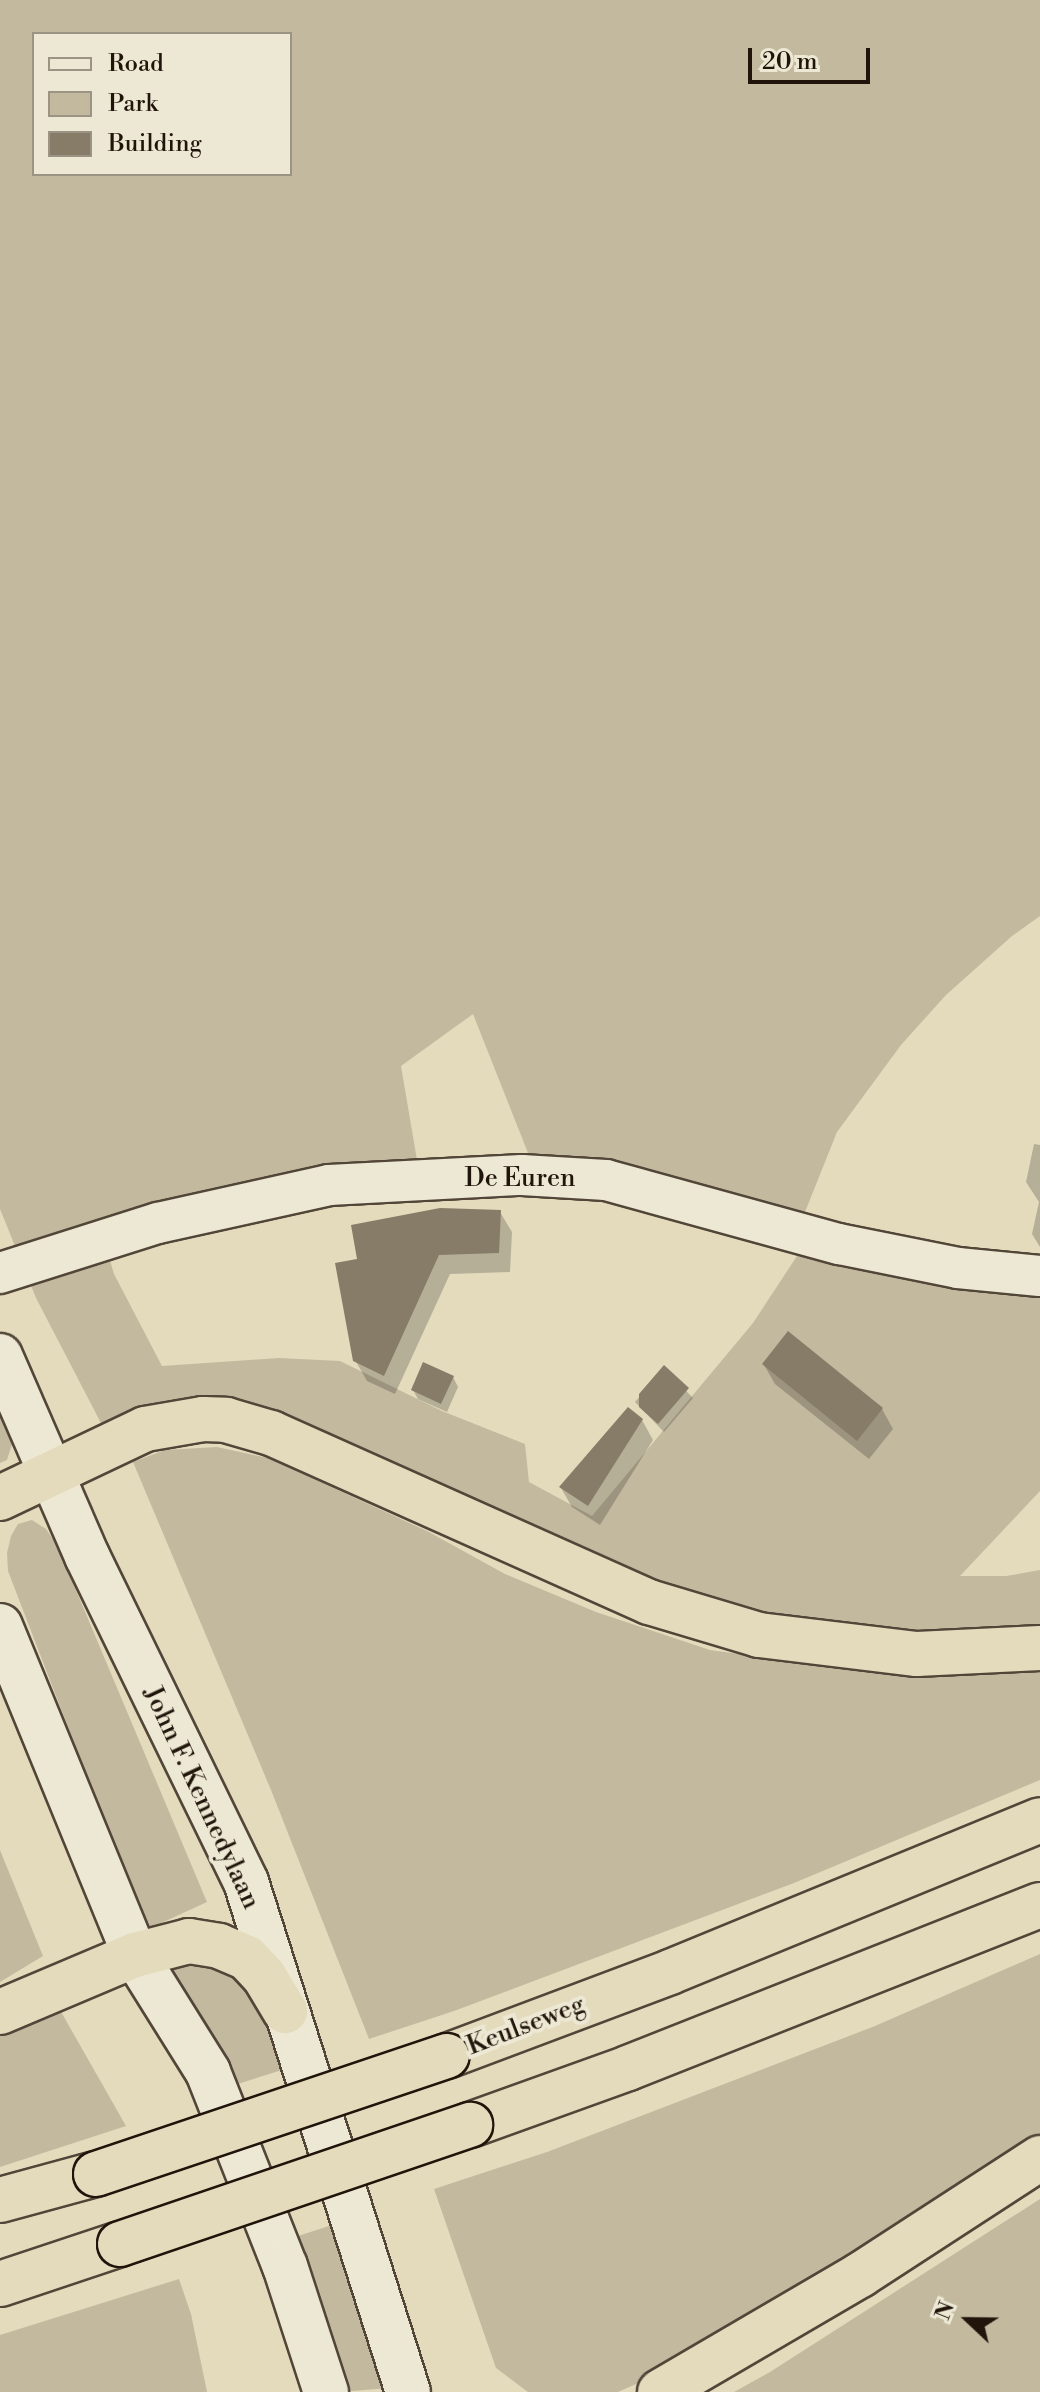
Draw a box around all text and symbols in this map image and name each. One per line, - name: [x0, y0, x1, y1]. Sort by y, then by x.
- legend: [32, 32, 292, 176]
- scale bar: [752, 32, 874, 82]
- text: 20 m: [762, 47, 818, 77]
- text: Road: [108, 49, 164, 79]
- text: Park: [108, 89, 158, 119]
- text: Building: [108, 129, 202, 159]
- street label: De Euren: [464, 1163, 576, 1195]
- street label: John F. Kennedylaan: [136, 1682, 266, 1914]
- street label: Keulseweg: [463, 1989, 589, 2063]
- north arrow: [928, 2280, 1008, 2360]
- text: N: [930, 2298, 961, 2324]

